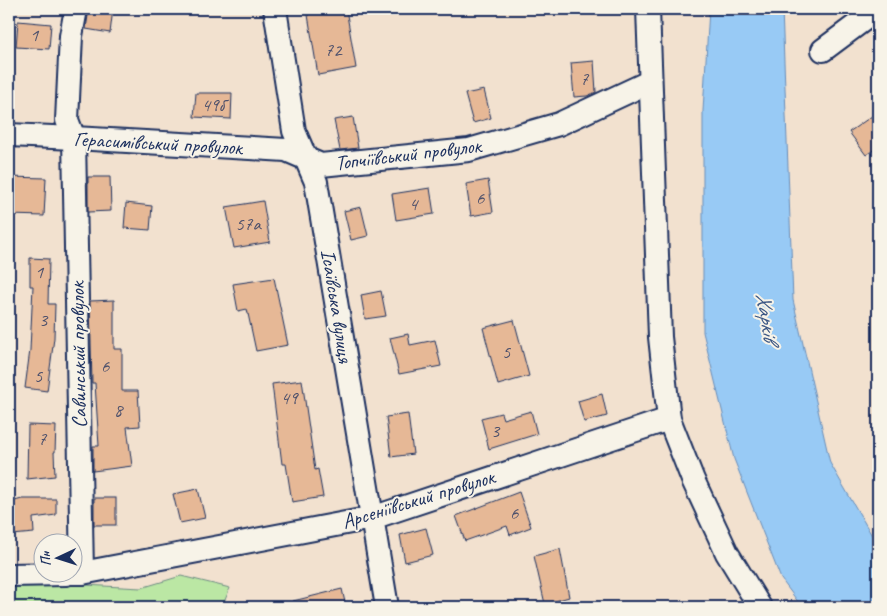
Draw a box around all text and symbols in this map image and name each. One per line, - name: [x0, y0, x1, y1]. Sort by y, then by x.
- house number: 1: [30, 23, 40, 47]
- house number: 72: [324, 38, 343, 62]
- house number: 7: [580, 67, 590, 91]
- house number: 49б: [202, 93, 230, 117]
- street label: Герасимівський провулок: [73, 126, 245, 161]
- street label: Топчіївський провулок: [334, 132, 485, 176]
- house number: 6: [476, 186, 486, 210]
- house number: 4: [409, 192, 420, 216]
- house number: 57а: [235, 212, 262, 236]
- street label: Ісаївська вулиця: [315, 247, 359, 366]
- house number: 1: [35, 260, 45, 284]
- street label: Савинський провулок: [64, 279, 92, 428]
- water label: Харків: [749, 291, 786, 351]
- house number: 3: [39, 308, 49, 332]
- house number: 5: [502, 340, 512, 364]
- house number: 6: [101, 354, 111, 378]
- house number: 5: [34, 364, 44, 388]
- house number: 49: [280, 386, 299, 410]
- house number: 8: [114, 398, 125, 422]
- house number: 3: [491, 419, 501, 443]
- house number: 7: [38, 427, 48, 451]
- street label: Арсеніївський провулок: [339, 463, 500, 535]
- house number: 6: [510, 501, 520, 525]
- north arrow: [32, 534, 82, 584]
- text: Пн: [36, 550, 55, 567]

